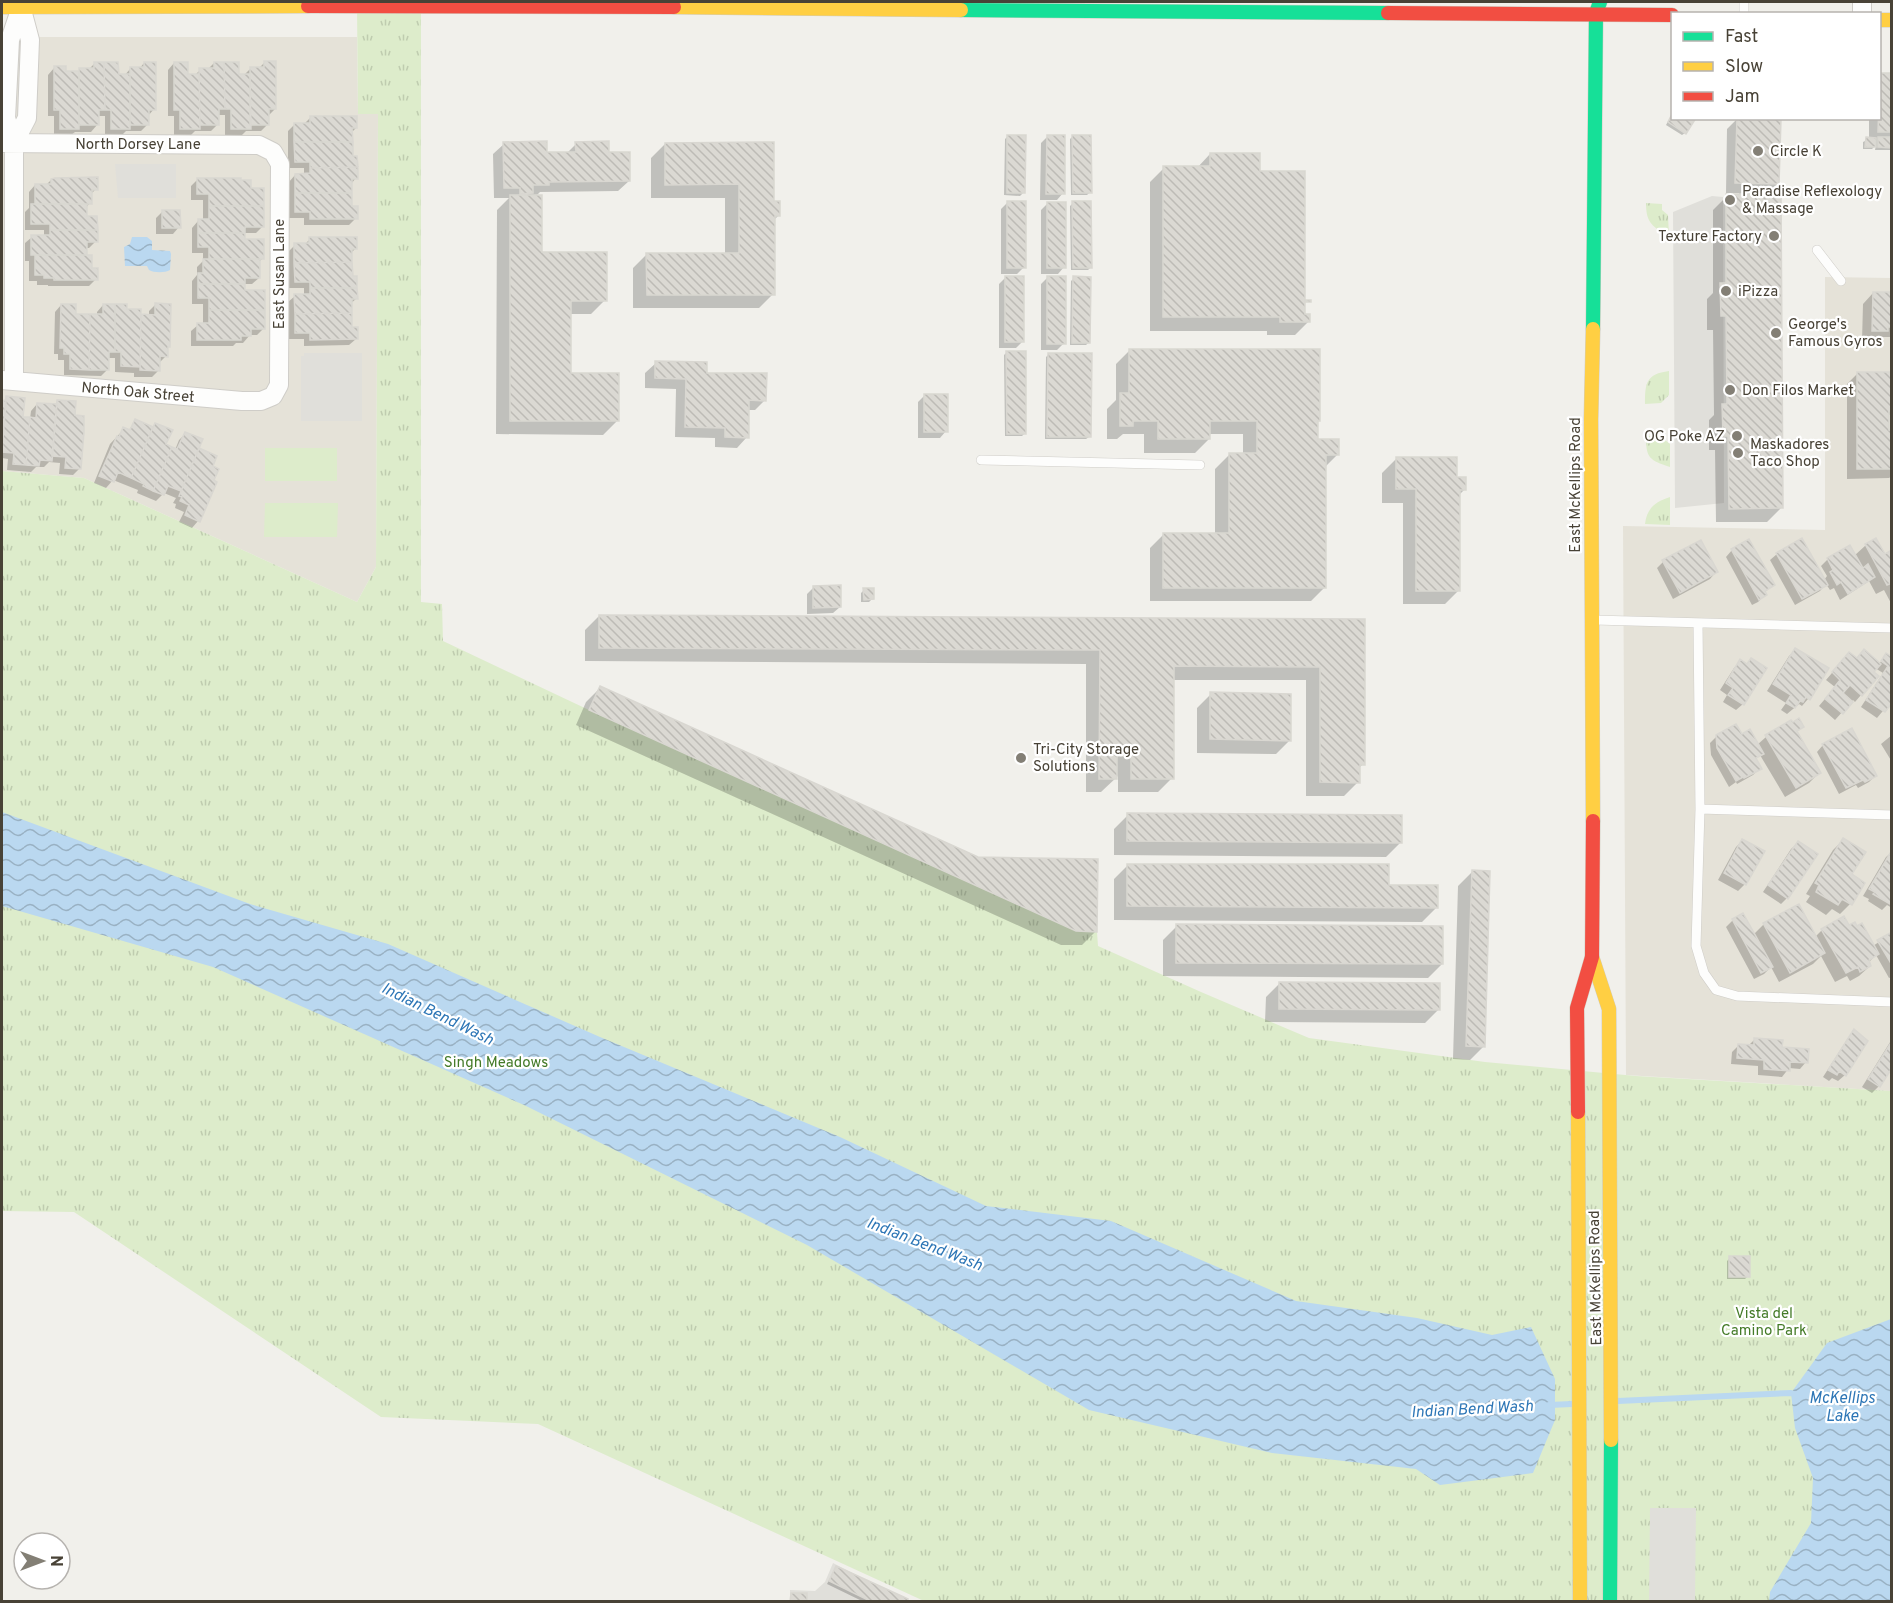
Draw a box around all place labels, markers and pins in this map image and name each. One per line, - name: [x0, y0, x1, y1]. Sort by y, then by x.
- place label: Circle K: [1770, 143, 1822, 162]
- marker: Circle K: [1751, 144, 1765, 158]
- place label: Paradise Reflexology & Massage: [1742, 183, 1882, 219]
- marker: Paradise Reflexology & Massage: [1723, 193, 1737, 207]
- place label: Texture Factory: [1658, 228, 1762, 247]
- marker: Texture Factory: [1767, 229, 1781, 243]
- place label: iPizza: [1738, 283, 1778, 302]
- marker: iPizza: [1719, 284, 1733, 298]
- place label: George's Famous Gyros: [1788, 316, 1882, 352]
- marker: George's Famous Gyros: [1769, 326, 1783, 340]
- place label: Don Filos Market: [1742, 382, 1854, 401]
- marker: Don Filos Market: [1723, 383, 1737, 397]
- place label: OG Poke AZ: [1644, 428, 1725, 447]
- marker: OG Poke AZ: [1730, 429, 1744, 443]
- place label: Maskadores Taco Shop: [1750, 436, 1829, 472]
- marker: Maskadores Taco Shop: [1731, 446, 1745, 460]
- place label: Tri-City Storage Solutions: [1033, 741, 1139, 777]
- marker: Tri-City Storage Solutions: [1014, 751, 1028, 765]

